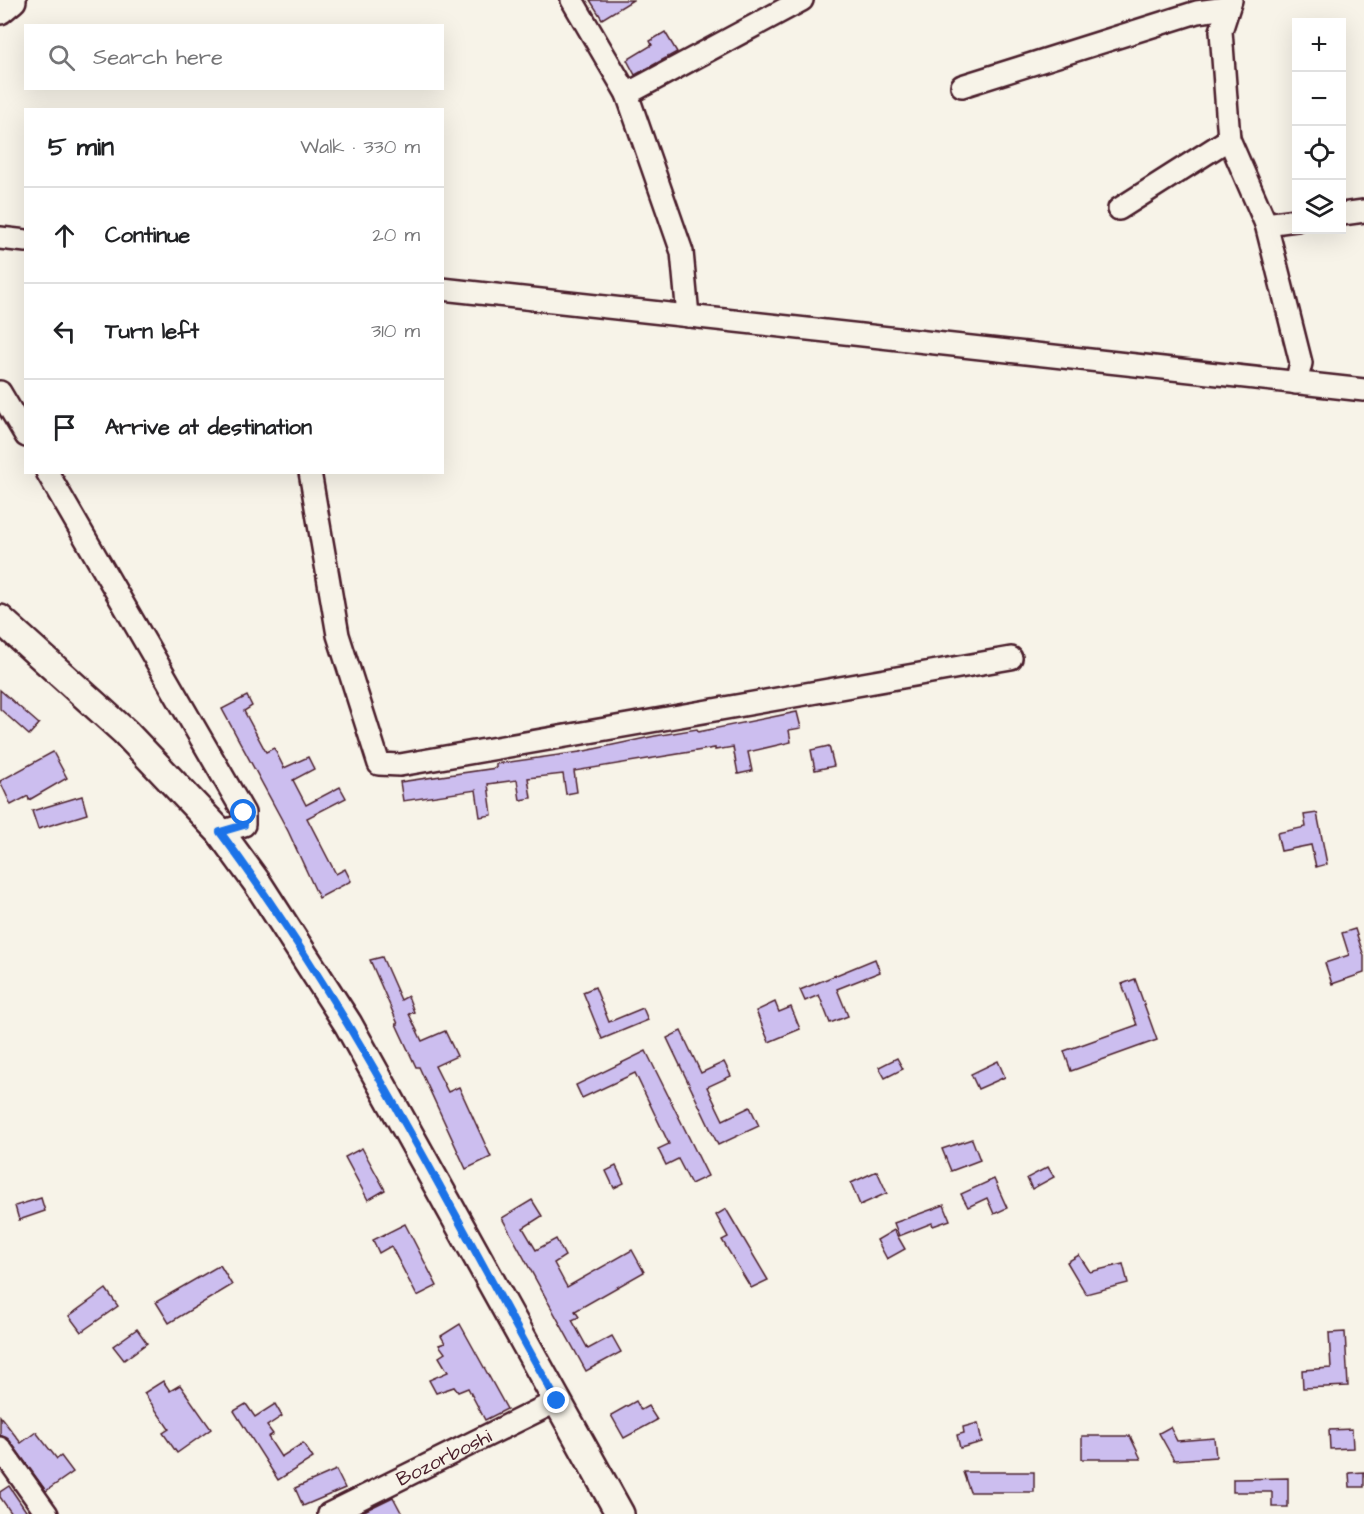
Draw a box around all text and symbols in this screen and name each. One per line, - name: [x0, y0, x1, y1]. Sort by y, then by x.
- map controls: [1292, 18, 1346, 234]
- button: +: [1292, 18, 1346, 72]
- search box: [24, 24, 444, 90]
- icon: search: [45, 41, 78, 74]
- text: Search here: [93, 42, 223, 73]
- button: −: [1292, 72, 1346, 126]
- button: locate: [1292, 126, 1346, 180]
- text: 5 min: [48, 129, 114, 165]
- text: Walk · 330 m: [300, 133, 420, 161]
- button: layers: [1292, 180, 1346, 234]
- icon: ahead: [48, 219, 81, 252]
- text: Continue: [105, 220, 190, 251]
- text: 20 m: [372, 221, 420, 249]
- icon: left: [48, 315, 81, 348]
- text: Turn left: [105, 316, 199, 347]
- text: 310 m: [371, 317, 420, 345]
- icon: arrive: [48, 411, 81, 444]
- text: Arrive at destination: [105, 412, 312, 443]
- route start: [230, 799, 256, 825]
- route end: [543, 1387, 569, 1413]
- street label: Bozorboshi: [392, 1423, 497, 1494]

